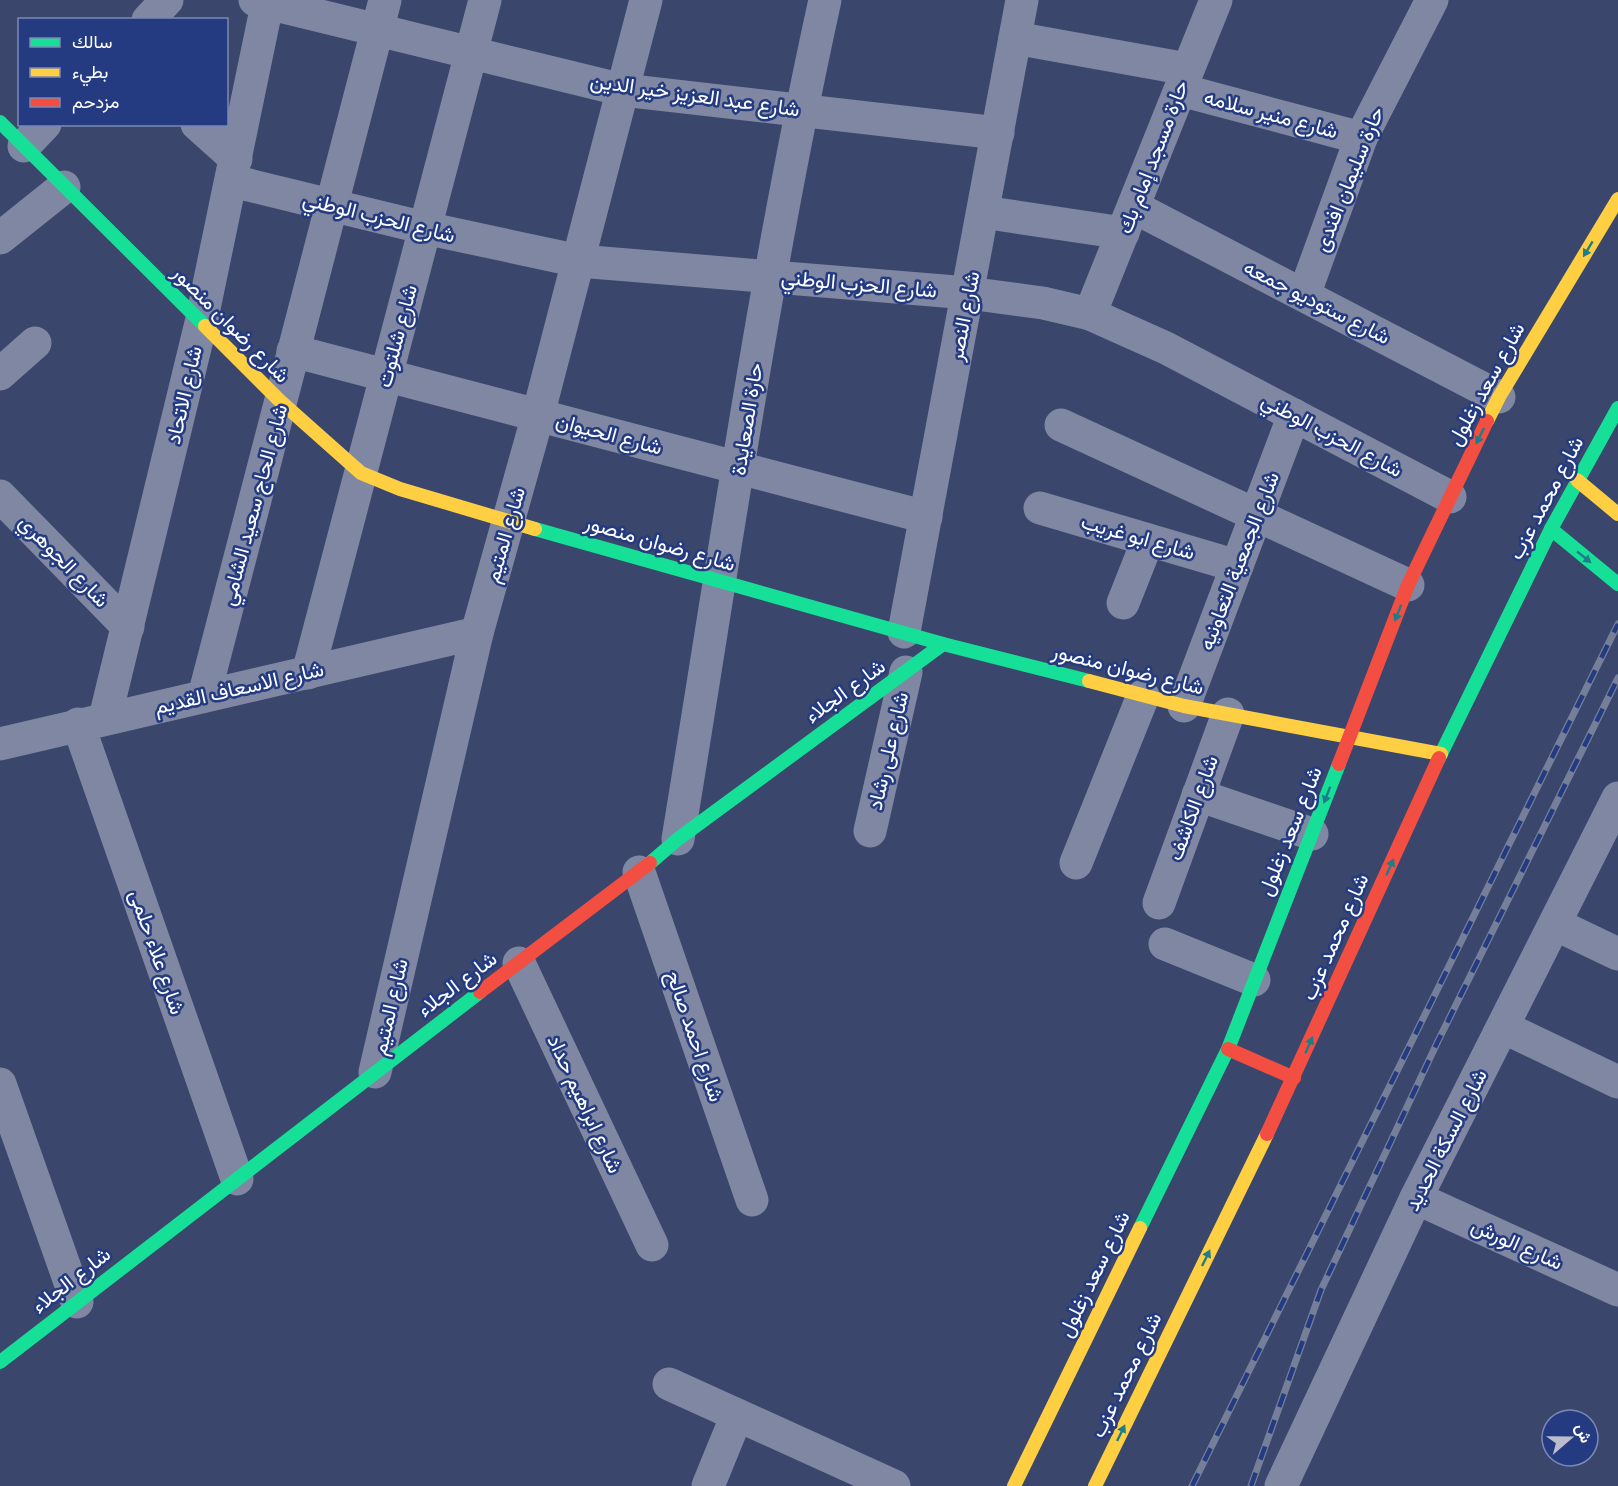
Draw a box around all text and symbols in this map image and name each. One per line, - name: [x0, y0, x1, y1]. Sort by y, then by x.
- legend: [18, 18, 228, 126]
- text: سالك: [72, 31, 112, 53]
- text: بطيء: [72, 61, 108, 87]
- street label: شارع عبد العزيز خير الدين: [588, 67, 802, 124]
- street label: حارة مسجد إمام بك: [1112, 76, 1195, 238]
- street label: شارع منير سلامه: [1201, 84, 1341, 145]
- text: مزدحم: [72, 91, 119, 114]
- street label: حارة سليمان افندى: [1308, 103, 1390, 255]
- street label: شارع الحزب الوطني: [299, 185, 458, 252]
- one-way arrow: [1582, 241, 1593, 257]
- street label: شارع ستوديو جمعه: [1239, 254, 1395, 351]
- street label: شارع رضوان منصور: [165, 259, 295, 389]
- street label: شارع الحزب الوطني: [780, 264, 938, 308]
- street label: شارع النصر: [942, 269, 986, 364]
- street label: شارع شلتوت: [371, 282, 424, 390]
- street label: شارع سعد زغلول: [1441, 318, 1531, 451]
- street label: شارع الاتحاد: [160, 343, 209, 447]
- street label: حارة الصعايدة: [725, 361, 769, 477]
- street label: شارع الحزب الوطني: [1255, 387, 1407, 487]
- street label: شارع الحاج سعيد الشامي: [215, 401, 297, 610]
- street label: شارع الحيوان: [553, 407, 665, 462]
- one-way arrow: [1475, 428, 1485, 445]
- street label: شارع محمد عزب: [1503, 432, 1590, 565]
- street label: شارع الجمعية التعاونيه: [1193, 468, 1286, 654]
- street label: شارع المتيم: [479, 484, 532, 586]
- street label: شارع ابو غريب: [1078, 508, 1198, 567]
- street label: شارع الجوهري: [10, 509, 115, 616]
- street label: شارع رضوان منصور: [580, 509, 739, 578]
- one-way arrow: [1577, 550, 1592, 562]
- one-way arrow: [1393, 604, 1402, 622]
- street label: شارع رضوان منصور: [1048, 637, 1207, 701]
- street label: شارع الجلاء: [800, 653, 891, 730]
- street label: شارع الاسعاف القديم: [152, 656, 326, 721]
- street label: شارع على رشاد: [862, 689, 915, 813]
- street label: شارع الكاشف: [1162, 752, 1225, 865]
- street label: شارع سعد زغلول: [1252, 763, 1329, 900]
- one-way arrow: [1322, 786, 1332, 804]
- one-way arrow: [1385, 858, 1395, 876]
- street label: شارع محمد عزب: [1295, 870, 1375, 1005]
- street label: شارع علاء حلمى: [123, 886, 191, 1018]
- street label: شارع الجلاء: [412, 946, 503, 1023]
- street label: شارع المتيم: [366, 956, 415, 1058]
- street label: شارع احمد صالح: [659, 967, 730, 1105]
- street label: شارع ابراهيم حداد: [541, 1031, 628, 1178]
- one-way arrow: [1305, 1036, 1314, 1053]
- street label: شارع السكة الحديد: [1399, 1065, 1494, 1216]
- street label: شارع سعد زغلول: [1052, 1207, 1137, 1342]
- street label: شارع الورش: [1467, 1212, 1567, 1277]
- street label: شارع الجلاء: [26, 1241, 116, 1320]
- one-way arrow: [1202, 1250, 1211, 1267]
- street label: شارع محمد عزب: [1085, 1308, 1168, 1442]
- north arrow: [1540, 1408, 1600, 1468]
- text: ش: [1570, 1421, 1596, 1446]
- one-way arrow: [1116, 1425, 1125, 1442]

